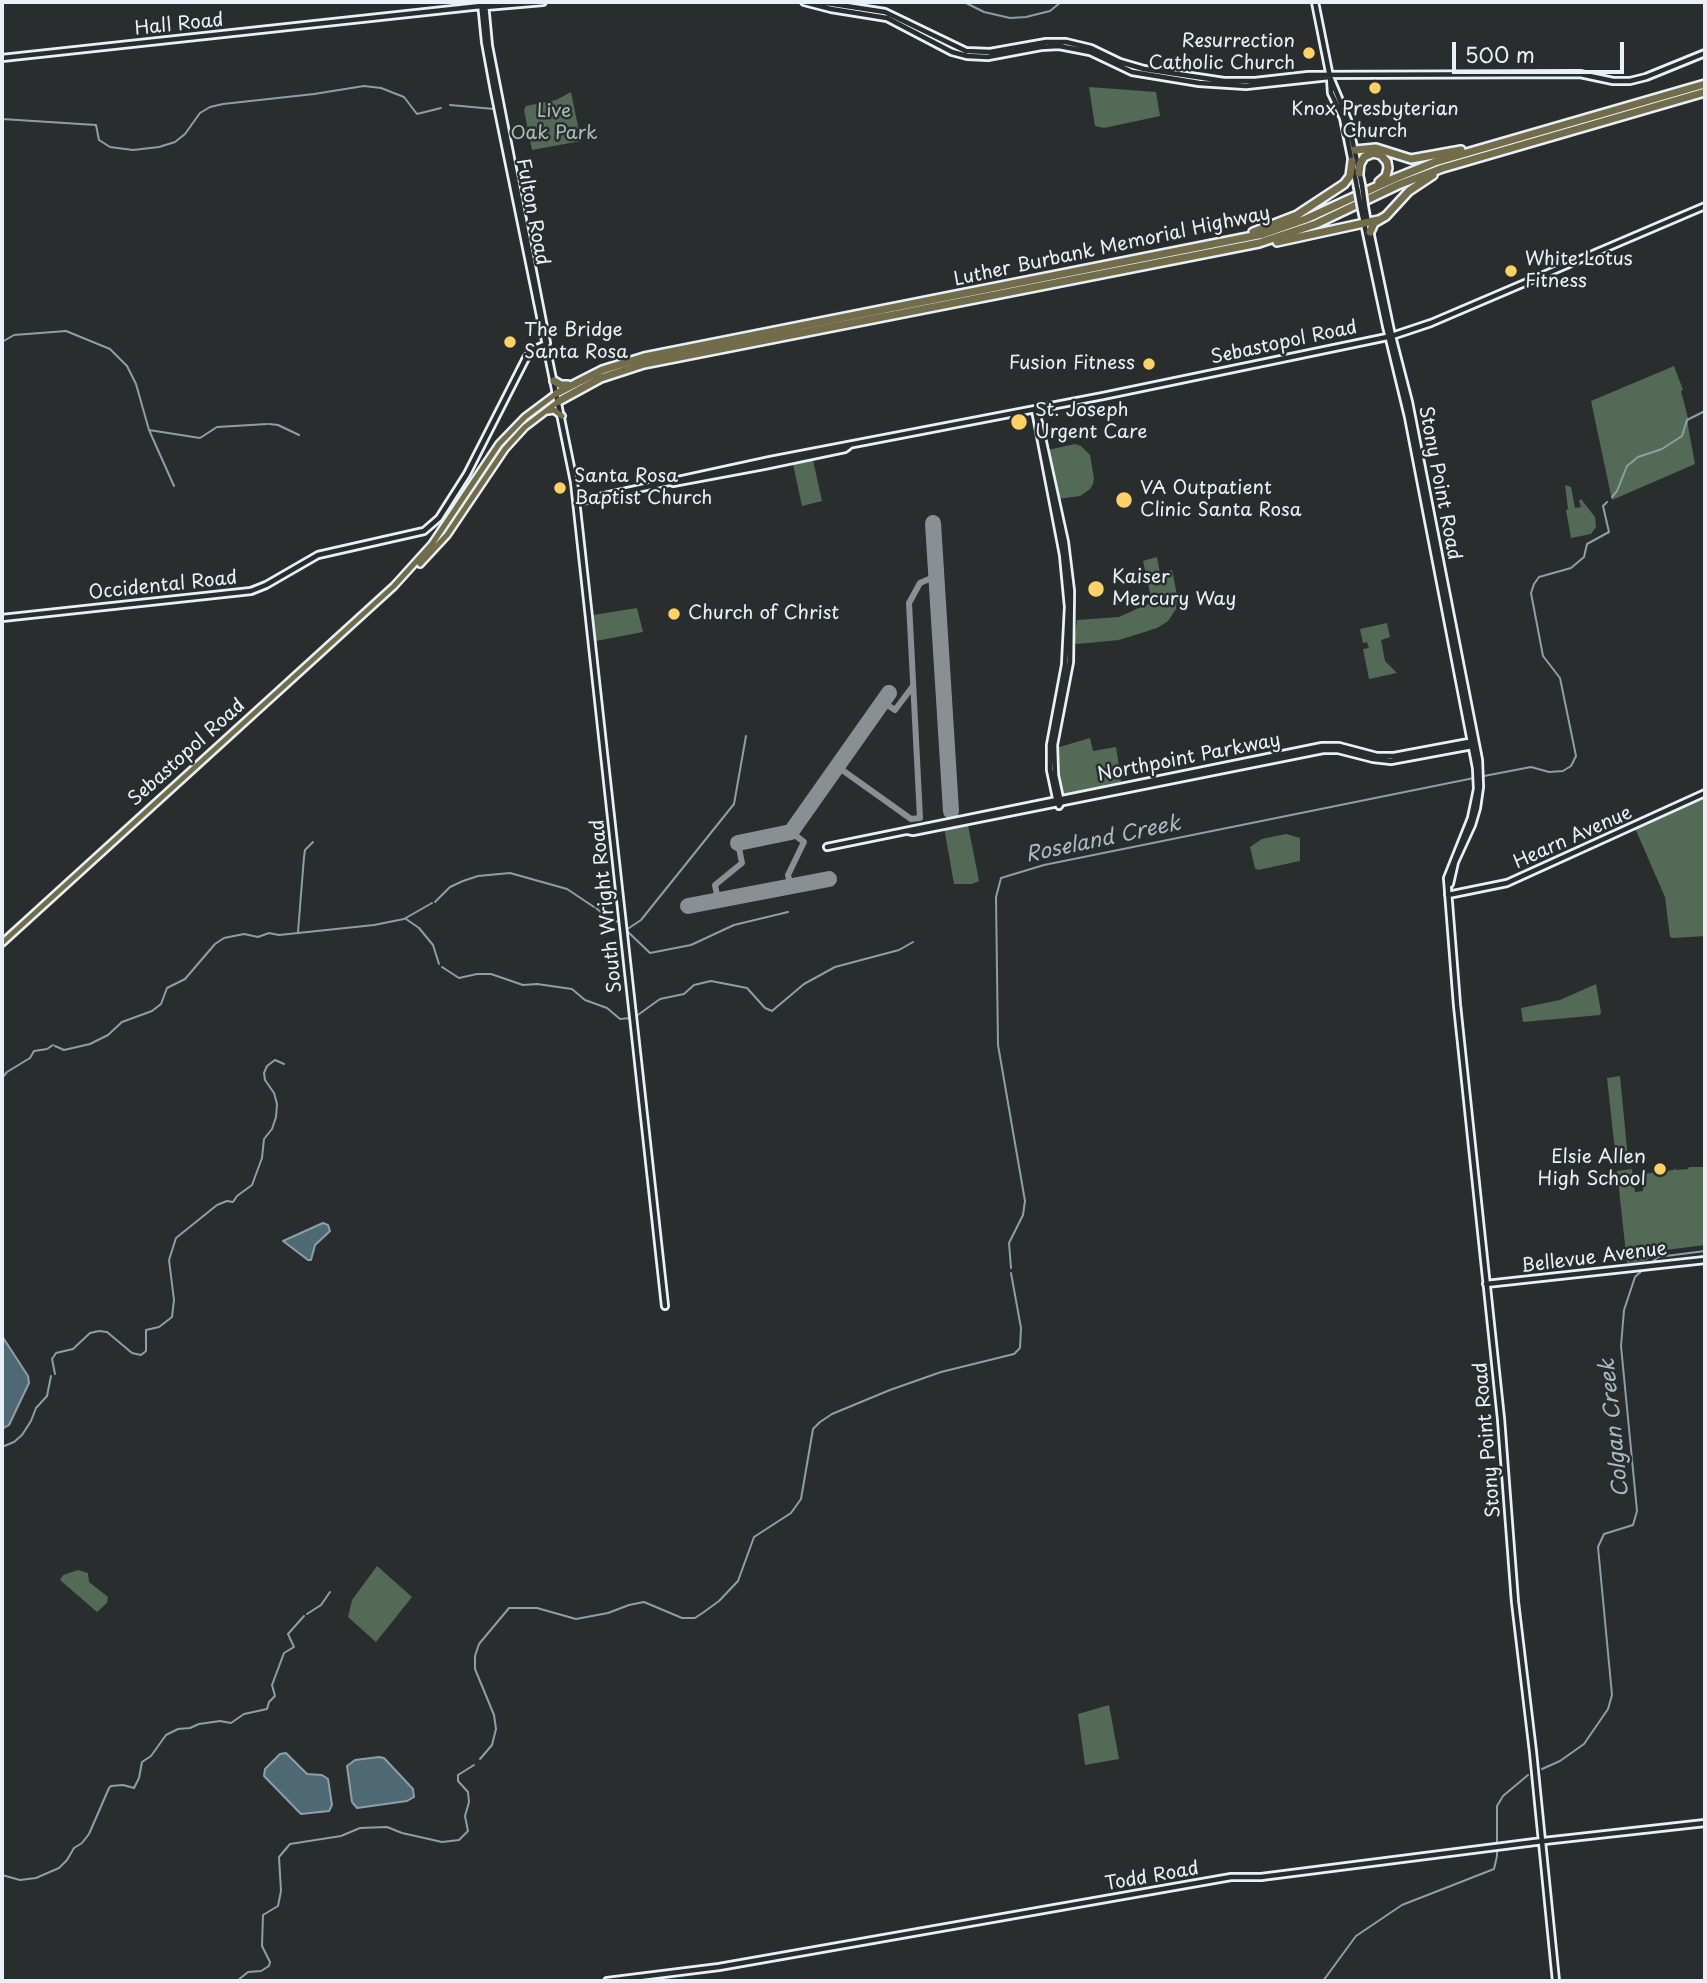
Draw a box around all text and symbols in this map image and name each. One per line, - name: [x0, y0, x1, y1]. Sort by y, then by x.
- street label: Hall Road: [133, 9, 225, 41]
- scale bar: [1455, 28, 1626, 72]
- place label: Resurrection Catholic Church: [1149, 31, 1295, 75]
- text: 500 m: [1465, 38, 1535, 70]
- marker: Resurrection Catholic Church: [1301, 45, 1317, 61]
- marker: Knox Presbyterian Church: [1367, 80, 1383, 96]
- place label: Knox Presbyterian Church: [1291, 99, 1459, 143]
- park label: Live Oak Park: [510, 101, 598, 145]
- street label: Fulton Road: [510, 157, 554, 267]
- street label: Luther Burbank Memorial Highway: [952, 202, 1272, 292]
- place label: White Lotus Fitness: [1525, 249, 1633, 293]
- marker: White Lotus Fitness: [1503, 263, 1519, 279]
- street label: Sebastopol Road: [1209, 316, 1359, 370]
- place label: The Bridge Santa Rosa: [524, 320, 628, 364]
- marker: The Bridge Santa Rosa: [502, 334, 518, 350]
- place label: Fusion Fitness: [1009, 353, 1135, 375]
- marker: Fusion Fitness: [1141, 356, 1157, 372]
- place label: St. Joseph Urgent Care: [1035, 400, 1147, 444]
- street label: Stony Point Road: [1413, 404, 1465, 562]
- marker: St. Joseph Urgent Care: [1009, 412, 1029, 432]
- place label: Santa Rosa Baptist Church: [574, 466, 712, 510]
- place label: VA Outpatient Clinic Santa Rosa: [1140, 478, 1301, 522]
- marker: Santa Rosa Baptist Church: [552, 480, 568, 496]
- marker: VA Outpatient Clinic Santa Rosa: [1114, 490, 1134, 510]
- street label: Occidental Road: [88, 567, 238, 605]
- place label: Kaiser Mercury Way: [1112, 567, 1236, 611]
- marker: Kaiser Mercury Way: [1086, 579, 1106, 599]
- place label: Church of Christ: [688, 603, 839, 625]
- marker: Church of Christ: [666, 606, 682, 622]
- street label: Sebastopol Road: [124, 695, 250, 811]
- street label: Northpoint Parkway: [1096, 729, 1282, 787]
- street label: Hearn Avenue: [1510, 802, 1636, 874]
- water label: Roseland Creek: [1023, 811, 1183, 869]
- street label: South Wright Road: [587, 818, 627, 994]
- place label: Elsie Allen High School: [1538, 1147, 1646, 1191]
- marker: Elsie Allen High School: [1652, 1161, 1668, 1177]
- street label: Bellevue Avenue: [1520, 1238, 1668, 1278]
- water label: Colgan Creek: [1595, 1358, 1635, 1498]
- street label: Stony Point Road: [1470, 1361, 1506, 1519]
- street label: Todd Road: [1103, 1858, 1201, 1896]

